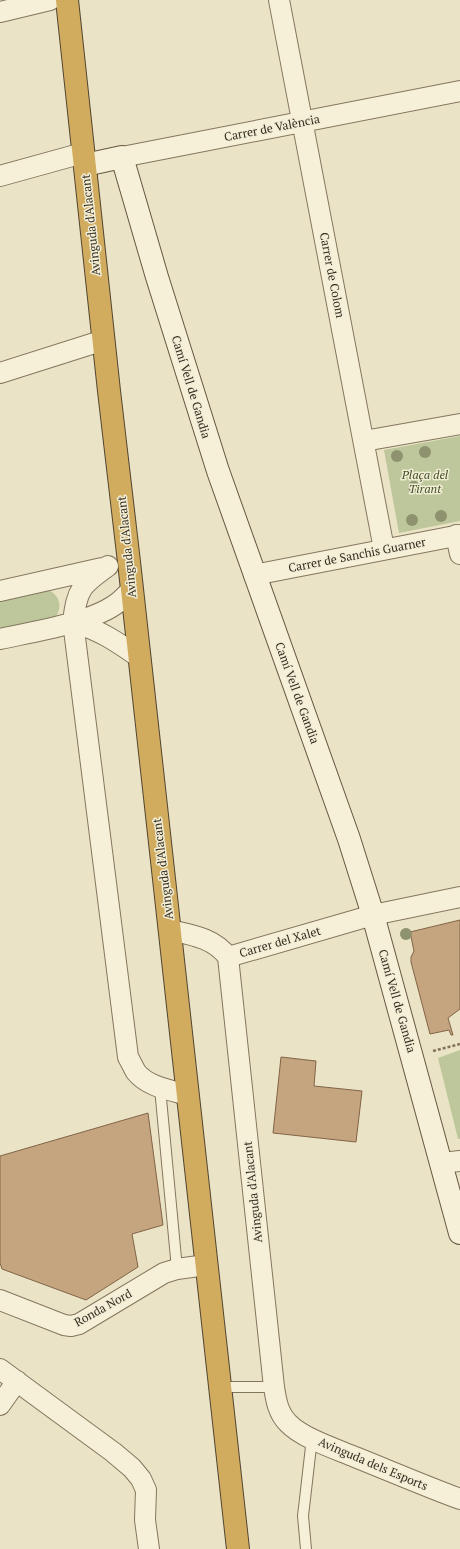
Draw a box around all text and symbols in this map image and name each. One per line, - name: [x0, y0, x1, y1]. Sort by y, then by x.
- street label: Carrer de València: [223, 111, 321, 144]
- street label: Avinguda d'Alacant: [78, 173, 103, 277]
- street label: Carrer de Colom: [317, 231, 348, 320]
- street label: Camí Vell de Gandia: [169, 333, 214, 440]
- park label: Plaça del Tirant: [401, 467, 449, 496]
- street label: Avinguda d'Alacant: [114, 495, 139, 599]
- street label: Carrer de Sanchis Guarner: [287, 534, 427, 575]
- street label: Camí Vell de Gandia: [272, 640, 323, 746]
- street label: Avinguda d'Alacant: [149, 817, 176, 921]
- street label: Carrer del Xalet: [237, 923, 323, 960]
- street label: Camí Vell de Gandia: [376, 947, 419, 1054]
- street label: Avinguda d'Alacant: [240, 1140, 265, 1244]
- street label: Ronda Nord: [71, 1285, 134, 1330]
- street label: Avinguda dels Esports: [316, 1434, 430, 1493]

